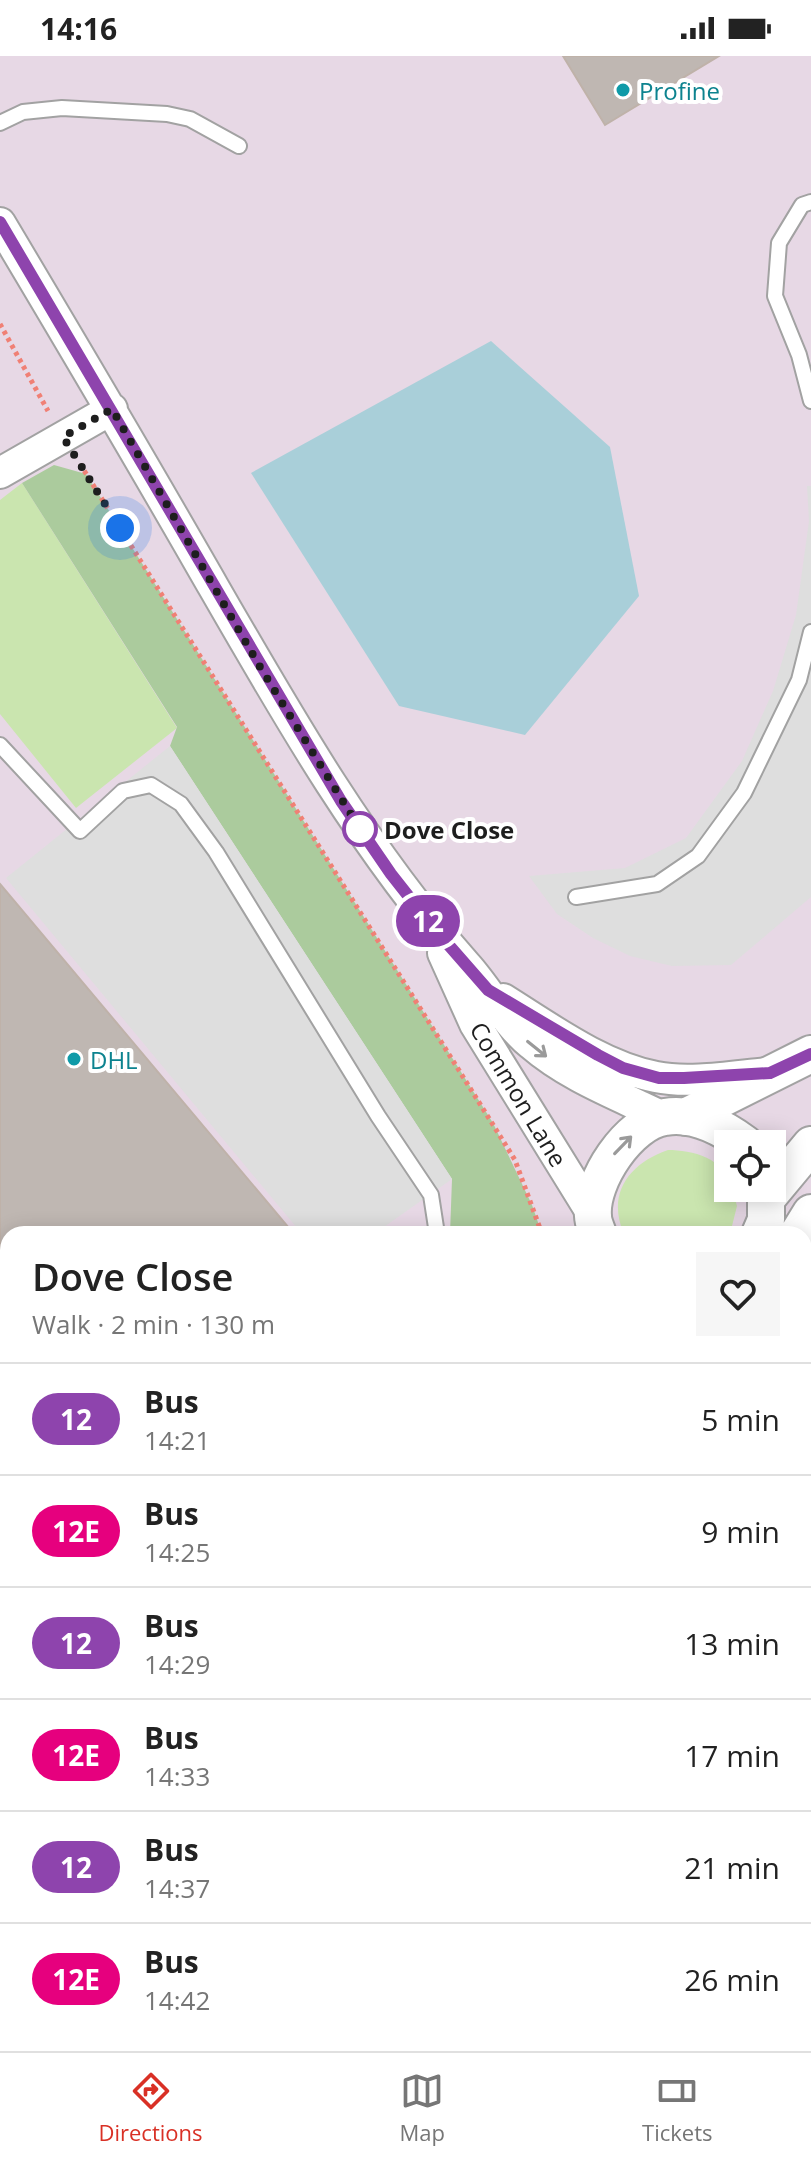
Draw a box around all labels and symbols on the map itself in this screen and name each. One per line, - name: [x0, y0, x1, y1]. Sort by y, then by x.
- place label: Profine: [639, 74, 720, 107]
- marker: Profine: [614, 81, 632, 99]
- your location: [100, 508, 140, 548]
- marker: Dove Close: [343, 812, 377, 846]
- place label: Dove Close: [384, 813, 514, 846]
- line badge: 12: [392, 895, 464, 947]
- street label: Common Lane: [463, 1015, 575, 1173]
- one-way arrow: [527, 1040, 548, 1058]
- place label: DHL: [90, 1043, 138, 1076]
- marker: DHL: [65, 1050, 83, 1068]
- one-way arrow: [614, 1135, 633, 1155]

